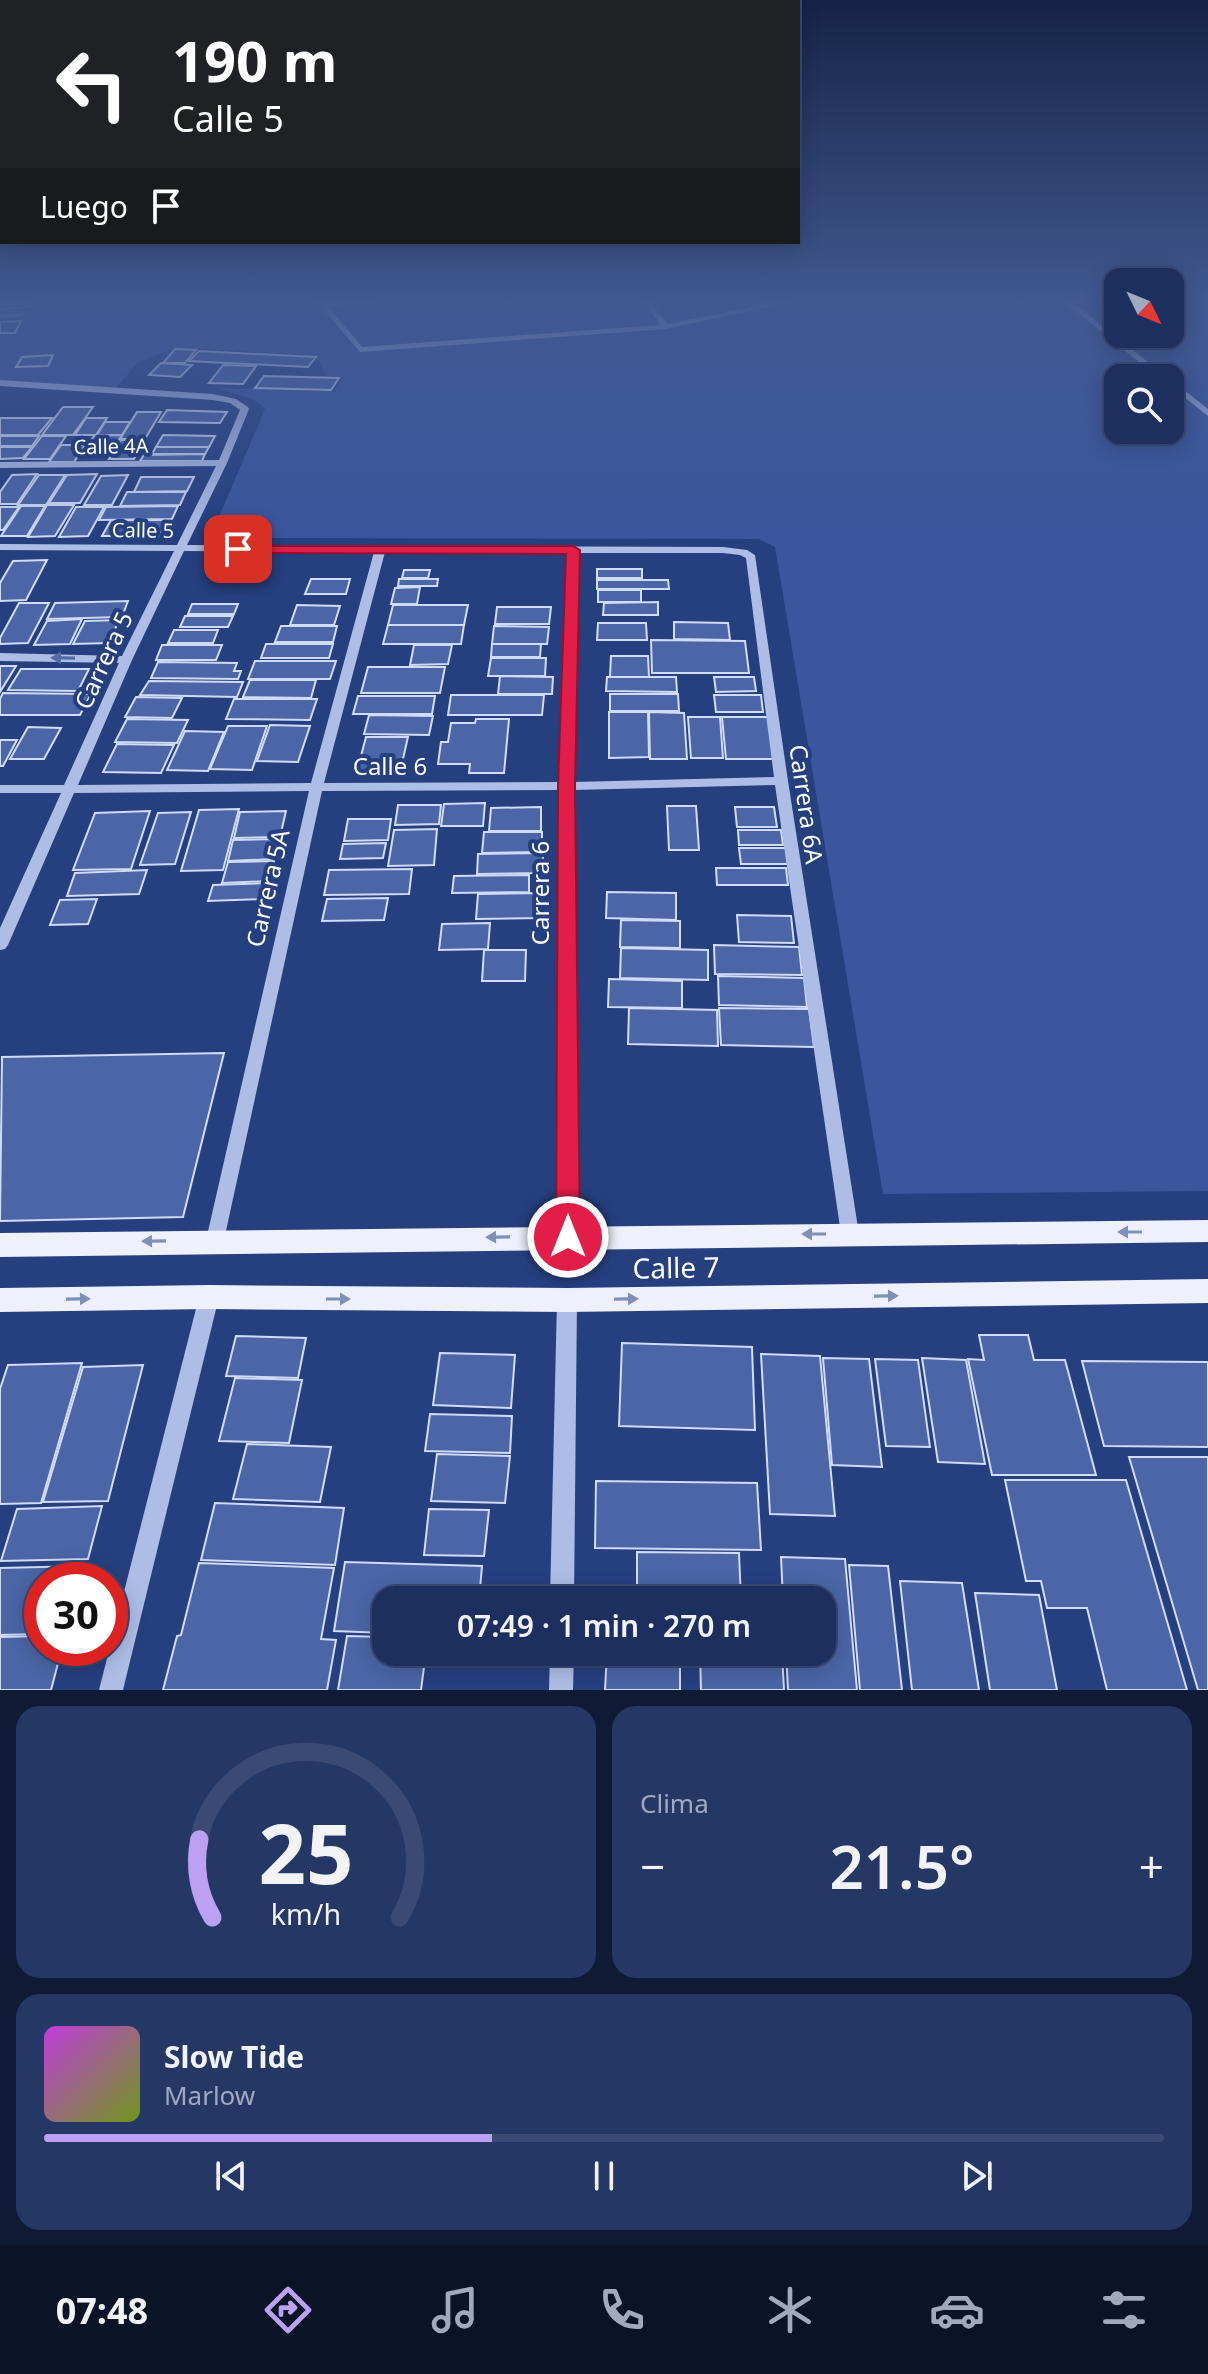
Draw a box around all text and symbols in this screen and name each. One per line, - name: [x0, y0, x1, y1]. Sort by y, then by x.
- text: 190 m: [172, 22, 337, 98]
- icon: left: [40, 32, 144, 136]
- text: Calle 5: [172, 94, 284, 143]
- icon: arrive: [144, 184, 188, 228]
- text: Luego: [40, 186, 128, 227]
- north arrow: [1104, 268, 1184, 348]
- map controls: [1104, 268, 1184, 444]
- button: search: [1104, 364, 1184, 444]
- street label: Calle 4A: [73, 432, 149, 460]
- pin: [204, 515, 272, 583]
- street label: Calle 5: [112, 516, 174, 544]
- icon: arrive: [216, 527, 260, 571]
- street label: Carrera 5: [66, 606, 140, 714]
- one-way arrow: [50, 652, 75, 665]
- street label: Carrera 6A: [782, 742, 832, 866]
- street label: Calle 6: [353, 749, 427, 782]
- street label: Carrera 5A: [237, 825, 297, 950]
- street label: Carrera 6: [523, 841, 556, 945]
- position arrow: [526, 1195, 610, 1279]
- one-way arrow: [1117, 1226, 1142, 1238]
- one-way arrow: [801, 1228, 826, 1241]
- one-way arrow: [485, 1231, 510, 1243]
- one-way arrow: [141, 1235, 166, 1248]
- street label: Calle 7: [632, 1247, 720, 1287]
- one-way arrow: [874, 1289, 899, 1302]
- one-way arrow: [326, 1292, 351, 1305]
- one-way arrow: [66, 1293, 91, 1305]
- one-way arrow: [614, 1293, 639, 1306]
- speed limit sign: 30: [24, 1562, 128, 1666]
- text: 07:49 · 1 min · 270 m: [457, 1605, 751, 1646]
- text: Clima: [640, 1785, 709, 1821]
- text: 25: [258, 1795, 354, 1908]
- text: 21.5°: [829, 1825, 975, 1907]
- text: −: [640, 1836, 665, 1896]
- text: +: [1139, 1836, 1164, 1896]
- text: km/h: [271, 1894, 341, 1933]
- text: Slow Tide: [164, 2036, 304, 2077]
- text: Marlow: [164, 2077, 255, 2113]
- icon: previous: [209, 2154, 253, 2198]
- icon: pause: [582, 2154, 626, 2198]
- icon: next: [955, 2154, 999, 2198]
- icon: directions: [260, 2282, 316, 2338]
- icon: music: [427, 2282, 483, 2338]
- icon: phone: [594, 2282, 650, 2338]
- icon: climate: [762, 2282, 818, 2338]
- icon: car: [929, 2282, 985, 2338]
- icon: filters: [1096, 2282, 1152, 2338]
- text: 07:48: [56, 2286, 148, 2335]

